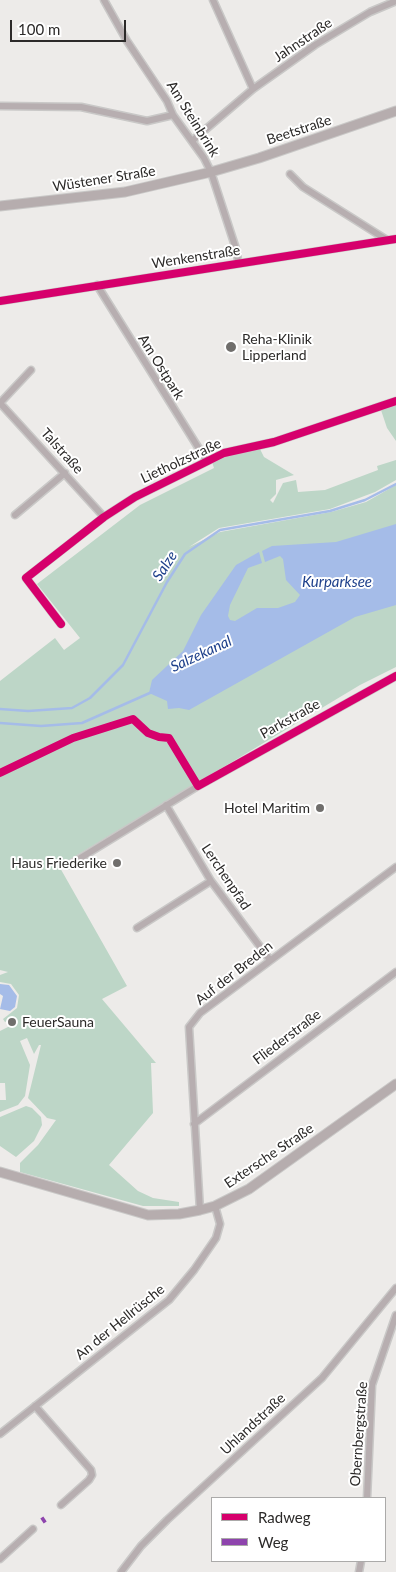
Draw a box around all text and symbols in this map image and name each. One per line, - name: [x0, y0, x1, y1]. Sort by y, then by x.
- scale bar: [12, 10, 129, 42]
- street label: Jahnstraße: [271, 14, 335, 66]
- text: 100 m: [18, 20, 60, 38]
- street label: Am Steinbrink: [163, 78, 223, 160]
- street label: Beetstraße: [264, 112, 334, 148]
- street label: Wüstener Straße: [51, 163, 157, 195]
- street label: Wenkenstraße: [151, 242, 241, 272]
- street label: Am Ostpark: [134, 331, 188, 403]
- place label: Reha-Klinik Lipperland: [242, 331, 312, 364]
- marker: Reha-Klinik Lipperland: [224, 340, 238, 354]
- street label: Talstraße: [37, 425, 87, 477]
- street label: Lietholzstraße: [138, 435, 224, 487]
- water label: Salze: [149, 548, 181, 584]
- water label: Kurparksee: [302, 573, 372, 591]
- water label: Salzekanal: [168, 632, 234, 676]
- street label: Parkstraße: [257, 696, 323, 742]
- place label: Hotel Maritim: [224, 800, 310, 816]
- marker: Hotel Maritim: [314, 802, 326, 814]
- street label: Lerchenpfad: [198, 841, 254, 913]
- place label: Haus Friederike: [11, 855, 107, 871]
- marker: Haus Friederike: [111, 857, 123, 869]
- street label: Auf der Breden: [192, 938, 276, 1008]
- street label: Fliederstraße: [250, 1006, 324, 1068]
- place label: FeuerSauna: [22, 1014, 94, 1030]
- marker: FeuerSauna: [6, 1016, 18, 1028]
- street label: Extersche Straße: [221, 1120, 317, 1192]
- street label: An der Hellrüsche: [72, 1281, 168, 1363]
- street label: Obernbergstraße: [347, 1381, 371, 1487]
- street label: Uhlandstraße: [217, 1390, 289, 1458]
- legend: [211, 1497, 386, 1562]
- text: Radweg: [258, 1508, 311, 1526]
- text: Weg: [258, 1533, 288, 1551]

